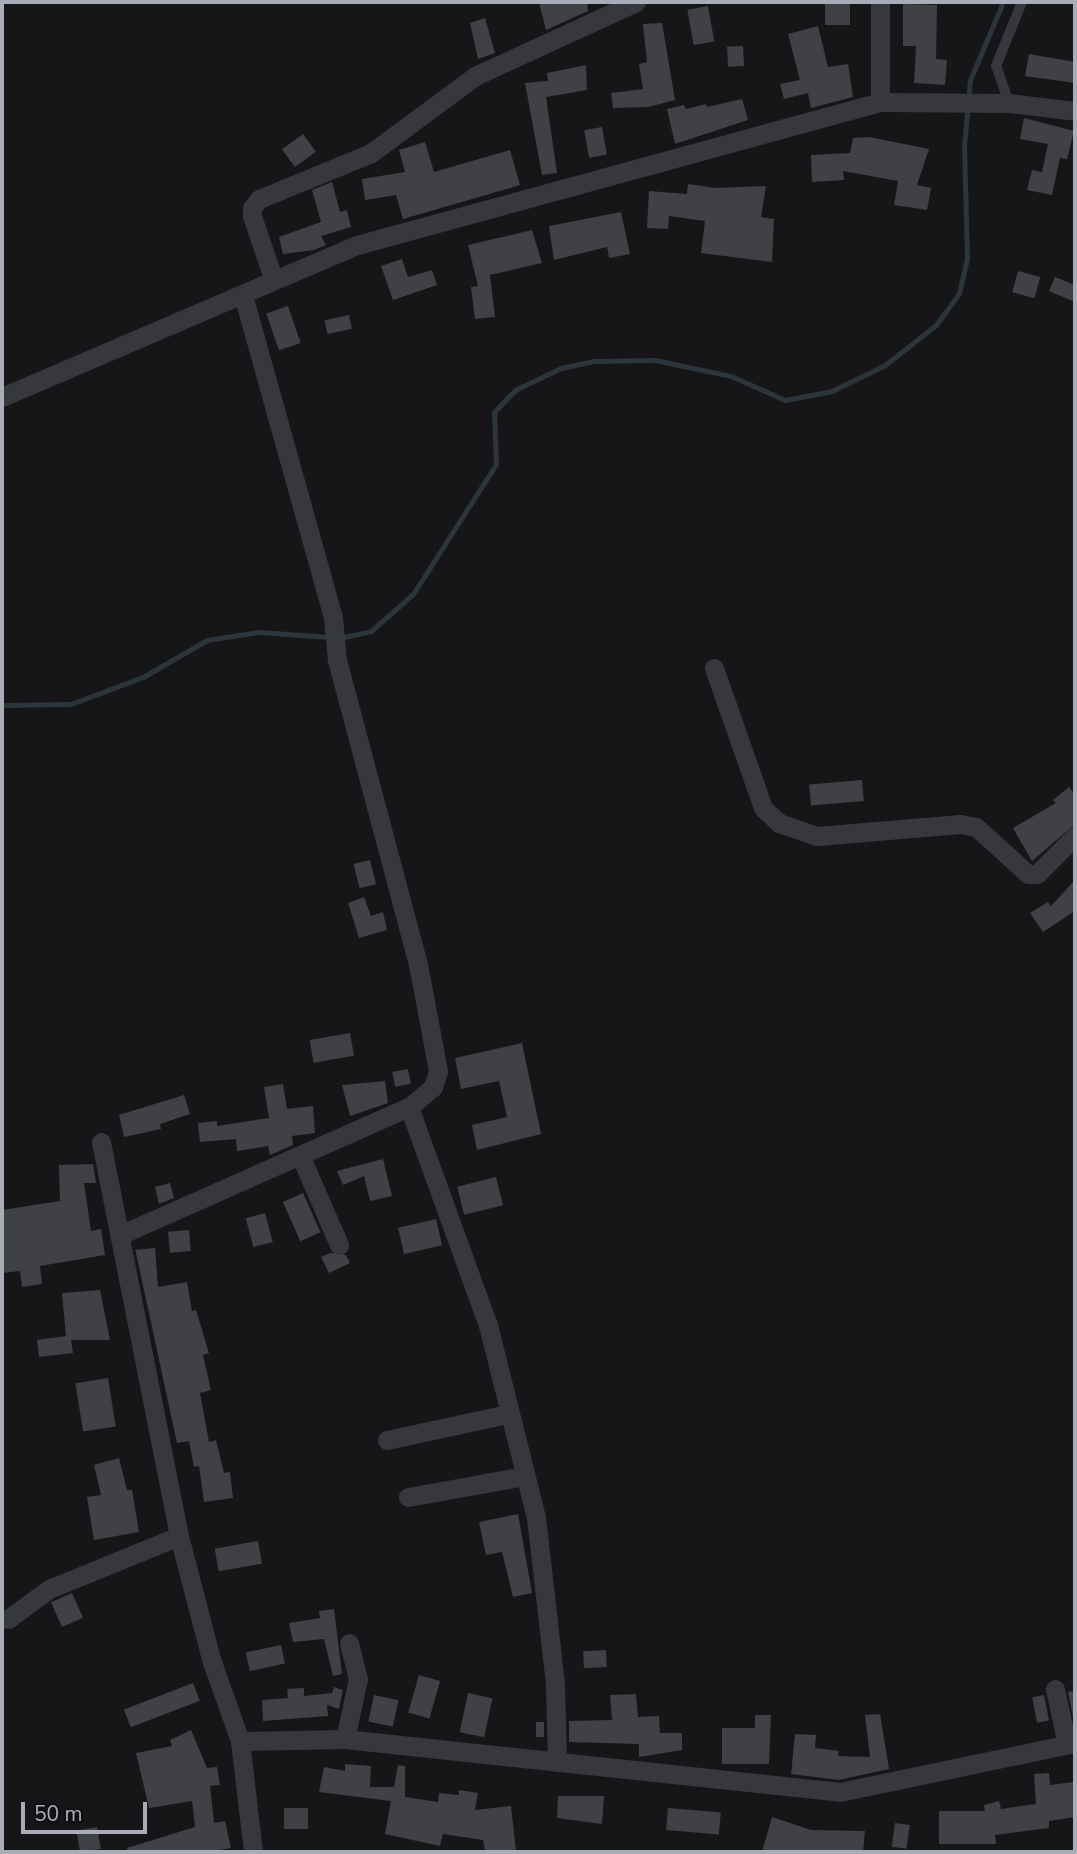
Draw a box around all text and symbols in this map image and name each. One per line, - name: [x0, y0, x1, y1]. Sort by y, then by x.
- scale bar: [24, 1787, 150, 1831]
- text: 50 m: [34, 1800, 83, 1828]

